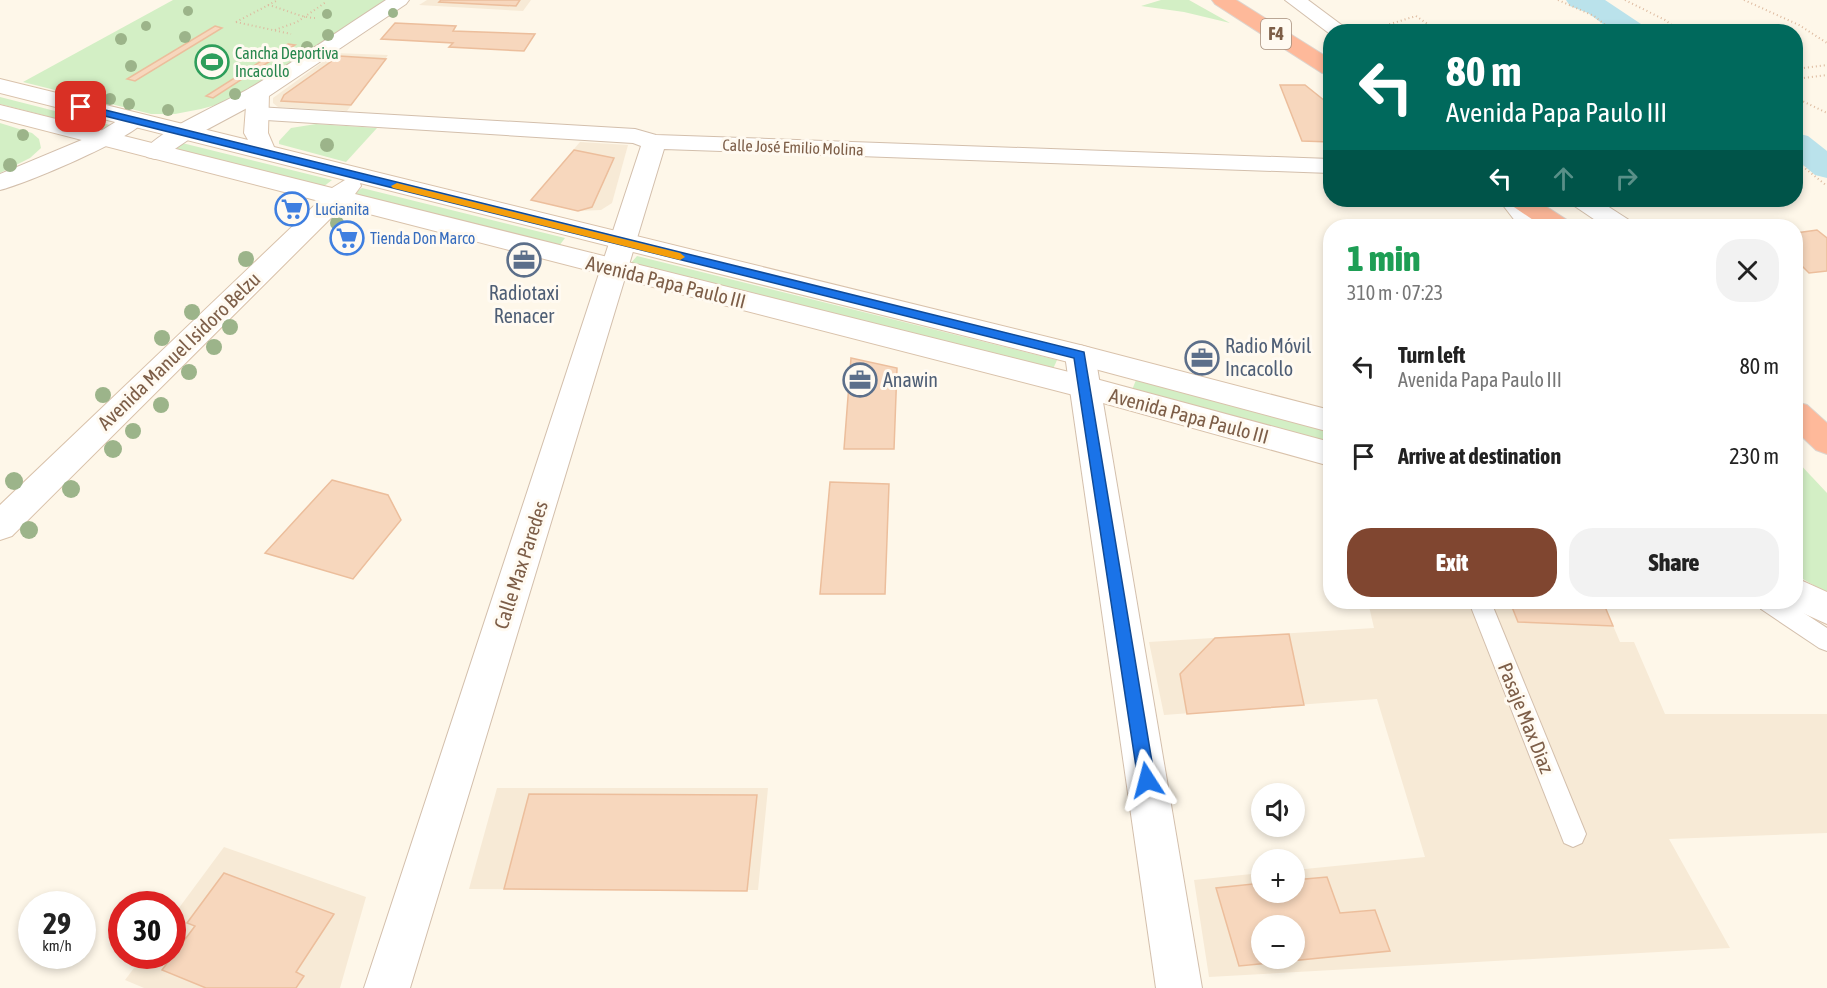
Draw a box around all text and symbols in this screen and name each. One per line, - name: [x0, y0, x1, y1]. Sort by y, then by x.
- road number: F4: [1261, 19, 1291, 49]
- sports icon: Cancha Deportiva Incacollo: [194, 44, 230, 80]
- place label: Cancha Deportiva Incacollo: [235, 44, 339, 80]
- text: 80 m: [1446, 47, 1521, 95]
- icon: left: [1347, 48, 1425, 126]
- pin: [55, 81, 106, 132]
- icon: arrive: [64, 90, 97, 123]
- text: Avenida Papa Paulo III: [1446, 97, 1667, 128]
- street label: Calle José Emilio Molina: [722, 136, 864, 158]
- icon: left: [1484, 162, 1517, 195]
- icon: ahead: [1547, 162, 1580, 195]
- icon: right: [1610, 162, 1643, 195]
- supermarket icon: Lucianita: [274, 191, 310, 227]
- place label: Lucianita: [315, 200, 369, 218]
- supermarket icon: Tienda Don Marco: [329, 220, 365, 256]
- place label: Tienda Don Marco: [370, 229, 475, 247]
- text: 1 min: [1347, 237, 1421, 279]
- button: close: [1716, 239, 1779, 302]
- office icon: Radiotaxi Renacer: [506, 242, 542, 278]
- street label: Avenida Papa Paulo III: [584, 251, 748, 312]
- street label: Avenida Manuel Isidoro Belzu: [93, 267, 264, 434]
- place label: Radiotaxi Renacer: [489, 281, 559, 327]
- text: 310 m · 07:23: [1347, 281, 1443, 304]
- place label: Radio Móvil Incacollo: [1225, 334, 1312, 380]
- office icon: Radio Móvil Incacollo: [1184, 340, 1220, 376]
- text: Turn left: [1398, 342, 1465, 368]
- icon: left: [1347, 350, 1380, 383]
- text: 80 m: [1739, 353, 1779, 379]
- office icon: Anawin: [842, 362, 878, 398]
- place label: Anawin: [883, 368, 938, 391]
- text: Avenida Papa Paulo III: [1398, 368, 1562, 391]
- street label: Avenida Papa Paulo III: [1107, 383, 1271, 448]
- icon: arrive: [1347, 440, 1380, 473]
- text: Arrive at destination: [1398, 443, 1561, 469]
- text: 230 m: [1729, 443, 1779, 469]
- street label: Calle Max Paredes: [489, 498, 552, 632]
- button: Exit: [1347, 528, 1557, 597]
- button: Share: [1569, 528, 1779, 597]
- street label: Pasaje Max Diaz: [1494, 659, 1559, 777]
- position arrow: [1115, 748, 1179, 812]
- map controls: [1251, 783, 1305, 969]
- button: sound: [1251, 783, 1305, 837]
- button: +: [1251, 849, 1305, 903]
- speed limit sign: 30: [108, 891, 186, 969]
- text: 29: [43, 906, 71, 940]
- button: −: [1251, 915, 1305, 969]
- text: km/h: [42, 937, 72, 954]

